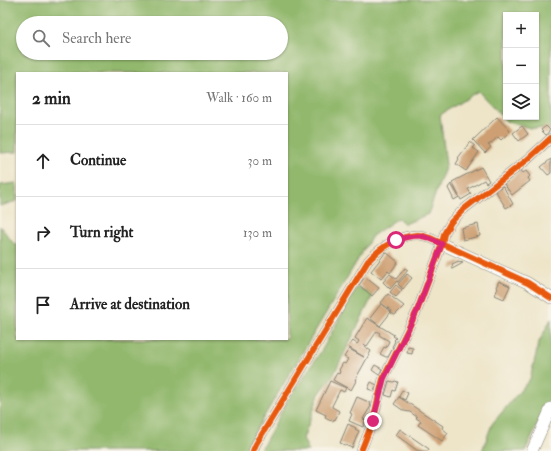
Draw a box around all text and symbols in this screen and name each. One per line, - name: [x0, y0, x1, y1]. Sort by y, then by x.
- map controls: [503, 12, 539, 120]
- button: +: [503, 12, 539, 48]
- search box: [16, 16, 288, 60]
- icon: search: [30, 27, 52, 49]
- text: Search here: [62, 29, 131, 48]
- button: −: [503, 48, 539, 84]
- button: layers: [503, 84, 539, 120]
- text: 2 min: [32, 88, 71, 109]
- text: Walk · 160 m: [206, 90, 272, 106]
- icon: ahead: [32, 150, 54, 172]
- text: Continue: [70, 151, 126, 170]
- text: 30 m: [248, 153, 272, 169]
- icon: right: [32, 222, 54, 244]
- text: Turn right: [70, 223, 133, 242]
- text: 130 m: [243, 225, 272, 241]
- route start: [387, 231, 405, 249]
- icon: arrive: [32, 294, 54, 316]
- text: Arrive at destination: [70, 295, 190, 314]
- route end: [364, 412, 382, 430]

